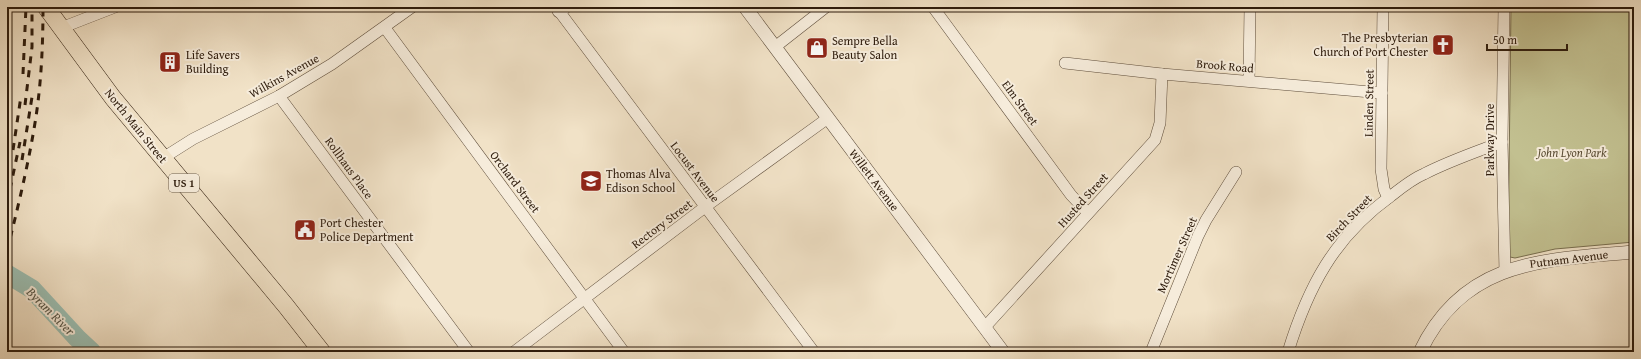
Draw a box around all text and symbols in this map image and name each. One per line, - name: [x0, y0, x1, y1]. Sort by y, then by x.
- scale bar: [1487, 26, 1567, 52]
- place label: The Presbyterian Church of Port Chester: [1313, 29, 1428, 60]
- text: 50 m: [1493, 31, 1517, 48]
- place label: Sempre Bella Beauty Salon: [832, 32, 898, 63]
- church icon: The Presbyterian Church of Port Chester: [1430, 32, 1456, 58]
- shop icon: Sempre Bella Beauty Salon: [804, 35, 830, 61]
- place label: Life Savers Building: [186, 46, 240, 77]
- building icon: Life Savers Building: [157, 49, 183, 75]
- street label: Wilkins Avenue: [246, 49, 322, 102]
- street label: Brook Road: [1196, 55, 1255, 77]
- street label: Linden Street: [1359, 68, 1378, 137]
- street label: Elm Street: [998, 77, 1043, 129]
- street label: North Main Street: [101, 85, 172, 167]
- street label: Parkway Drive: [1481, 103, 1498, 176]
- street label: Rollhaus Place: [321, 133, 378, 202]
- street label: Locust Avenue: [667, 138, 724, 206]
- park label: John Lyon Park: [1535, 144, 1607, 161]
- street label: Willett Avenue: [845, 145, 904, 215]
- street label: Orchard Street: [486, 147, 545, 217]
- place label: Thomas Alva Edison School: [606, 165, 676, 196]
- school or university icon: Thomas Alva Edison School: [578, 168, 604, 194]
- street label: Husted Street: [1053, 168, 1112, 231]
- road number: US 1: [169, 174, 199, 192]
- street label: Birch Street: [1322, 190, 1376, 245]
- street label: Rectory Street: [628, 195, 696, 252]
- street label: Mortimer Street: [1152, 213, 1201, 296]
- place label: Port Chester Police Department: [320, 214, 414, 245]
- public building icon: Port Chester Police Department: [292, 217, 318, 243]
- street label: Putnam Avenue: [1529, 245, 1609, 272]
- water label: Byram River: [22, 282, 80, 341]

